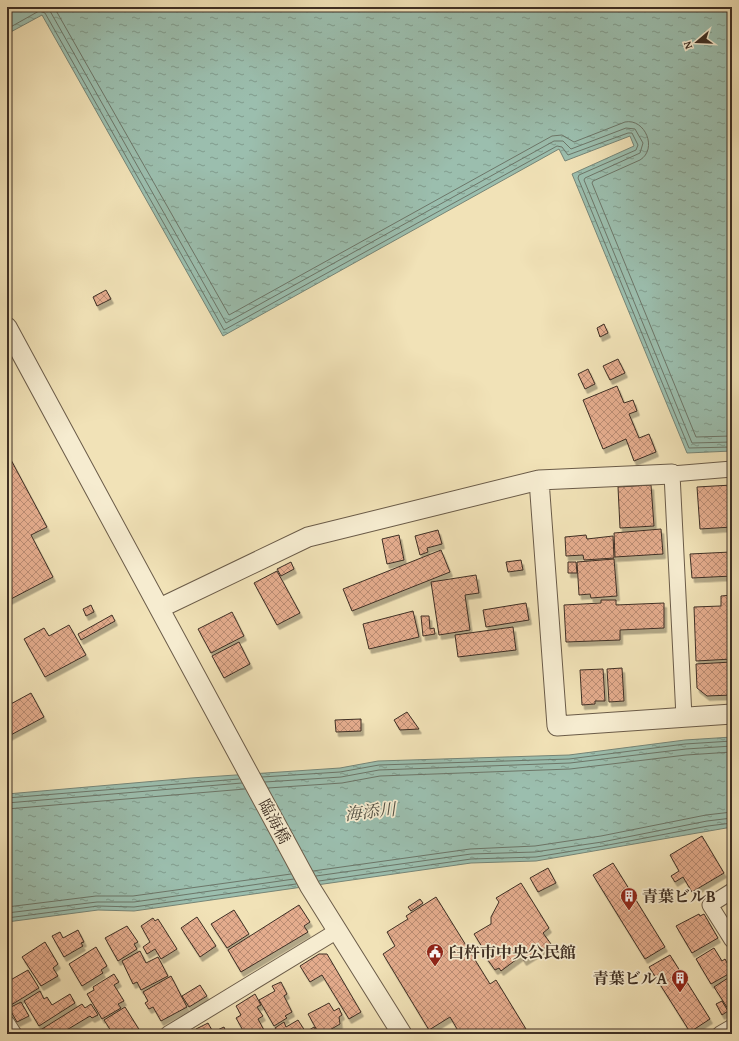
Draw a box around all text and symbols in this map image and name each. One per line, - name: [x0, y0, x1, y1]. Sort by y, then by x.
- north arrow: [677, 22, 717, 62]
- text: N: [679, 39, 696, 51]
- street label: 臨海橋: [253, 794, 297, 848]
- water label: 海添川: [343, 796, 399, 826]
- place label: 青葉ビルB: [642, 884, 716, 908]
- building icon: 青葉ビルB: [619, 886, 639, 911]
- place label: 臼杵市中央公民館: [448, 940, 576, 964]
- public building icon: 臼杵市中央公民館: [425, 942, 445, 967]
- place label: 青葉ビルA: [593, 966, 668, 990]
- building icon: 青葉ビルA: [670, 968, 690, 993]

